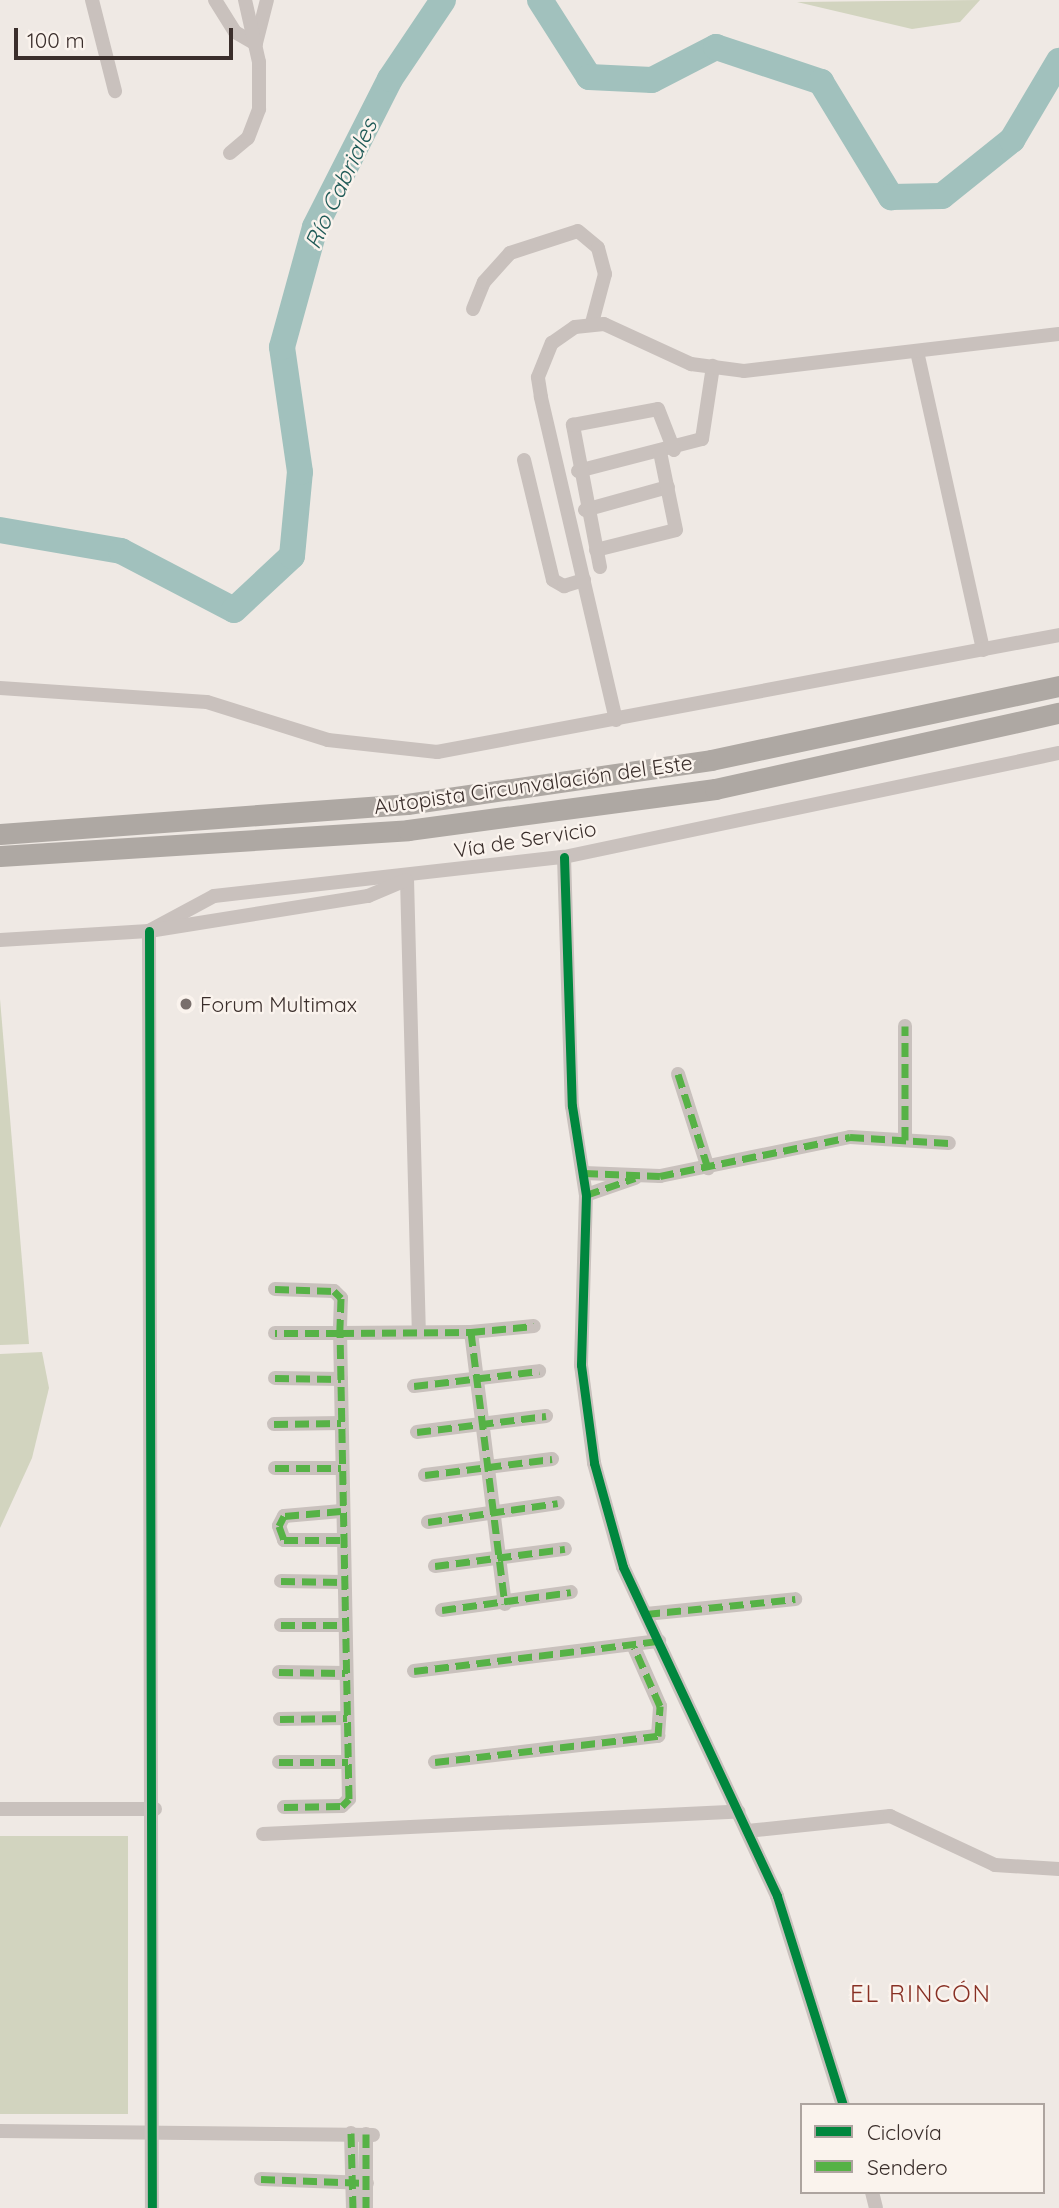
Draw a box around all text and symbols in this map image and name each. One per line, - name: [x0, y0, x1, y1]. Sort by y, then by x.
- scale bar: [18, 14, 236, 58]
- text: 100 m: [27, 27, 85, 53]
- water label: Río Cabriales: [299, 115, 383, 253]
- street label: Autopista Circunvalación del Este: [372, 749, 694, 819]
- street label: Vía de Servicio: [452, 815, 598, 863]
- place label: Forum Multimax: [200, 991, 357, 1017]
- marker: Forum Multimax: [178, 996, 194, 1012]
- district label: EL RINCÓN: [851, 1980, 991, 2008]
- legend: [800, 2103, 1045, 2194]
- text: Ciclovía: [867, 2119, 942, 2145]
- text: Sendero: [867, 2154, 948, 2180]

